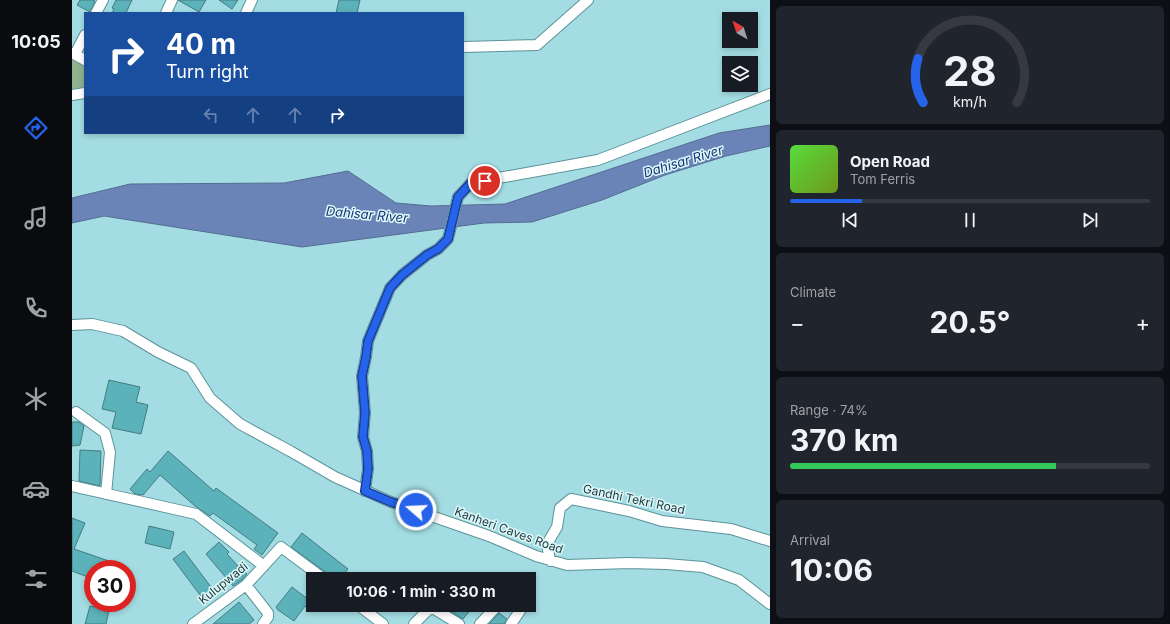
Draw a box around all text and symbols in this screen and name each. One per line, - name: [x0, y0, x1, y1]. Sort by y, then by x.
- north arrow: [722, 12, 758, 48]
- map controls: [722, 12, 758, 92]
- text: 40 m: [166, 27, 236, 61]
- icon: right: [100, 28, 152, 80]
- text: 10:05: [11, 31, 61, 52]
- text: 28: [943, 46, 997, 96]
- button: layers: [722, 56, 758, 92]
- text: Turn right: [166, 61, 249, 82]
- text: km/h: [953, 92, 987, 109]
- icon: left: [200, 104, 222, 126]
- icon: ahead: [242, 104, 264, 126]
- icon: ahead: [284, 104, 306, 126]
- icon: right: [326, 104, 348, 126]
- icon: directions: [22, 114, 50, 142]
- water label: Dahisar River: [641, 141, 726, 181]
- text: Open Road: [850, 152, 930, 171]
- pin: [468, 164, 502, 198]
- icon: arrive: [474, 170, 496, 192]
- text: Tom Ferris: [850, 171, 915, 187]
- water label: Dahisar River: [325, 202, 410, 226]
- icon: music: [22, 204, 50, 232]
- icon: previous: [839, 209, 861, 231]
- icon: pause: [959, 209, 981, 231]
- icon: next: [1079, 209, 1101, 231]
- text: Climate: [790, 284, 836, 300]
- icon: phone: [22, 294, 50, 322]
- text: 20.5°: [930, 304, 1010, 340]
- text: −: [790, 310, 805, 336]
- text: +: [1135, 310, 1150, 336]
- icon: climate: [22, 385, 50, 413]
- text: Range · 74%: [790, 402, 868, 418]
- text: 370 km: [790, 422, 898, 458]
- icon: car: [22, 475, 50, 503]
- street label: Gandhi Tekri Road: [582, 481, 686, 517]
- position arrow: [395, 489, 437, 531]
- street label: Kanheri Caves Road: [453, 503, 565, 557]
- text: Arrival: [790, 532, 830, 548]
- text: 10:06: [790, 552, 873, 588]
- street label: Kulupwadi: [195, 559, 251, 607]
- speed limit sign: 30: [84, 560, 136, 612]
- icon: filters: [22, 565, 50, 593]
- text: 10:06 · 1 min · 330 m: [346, 582, 496, 601]

